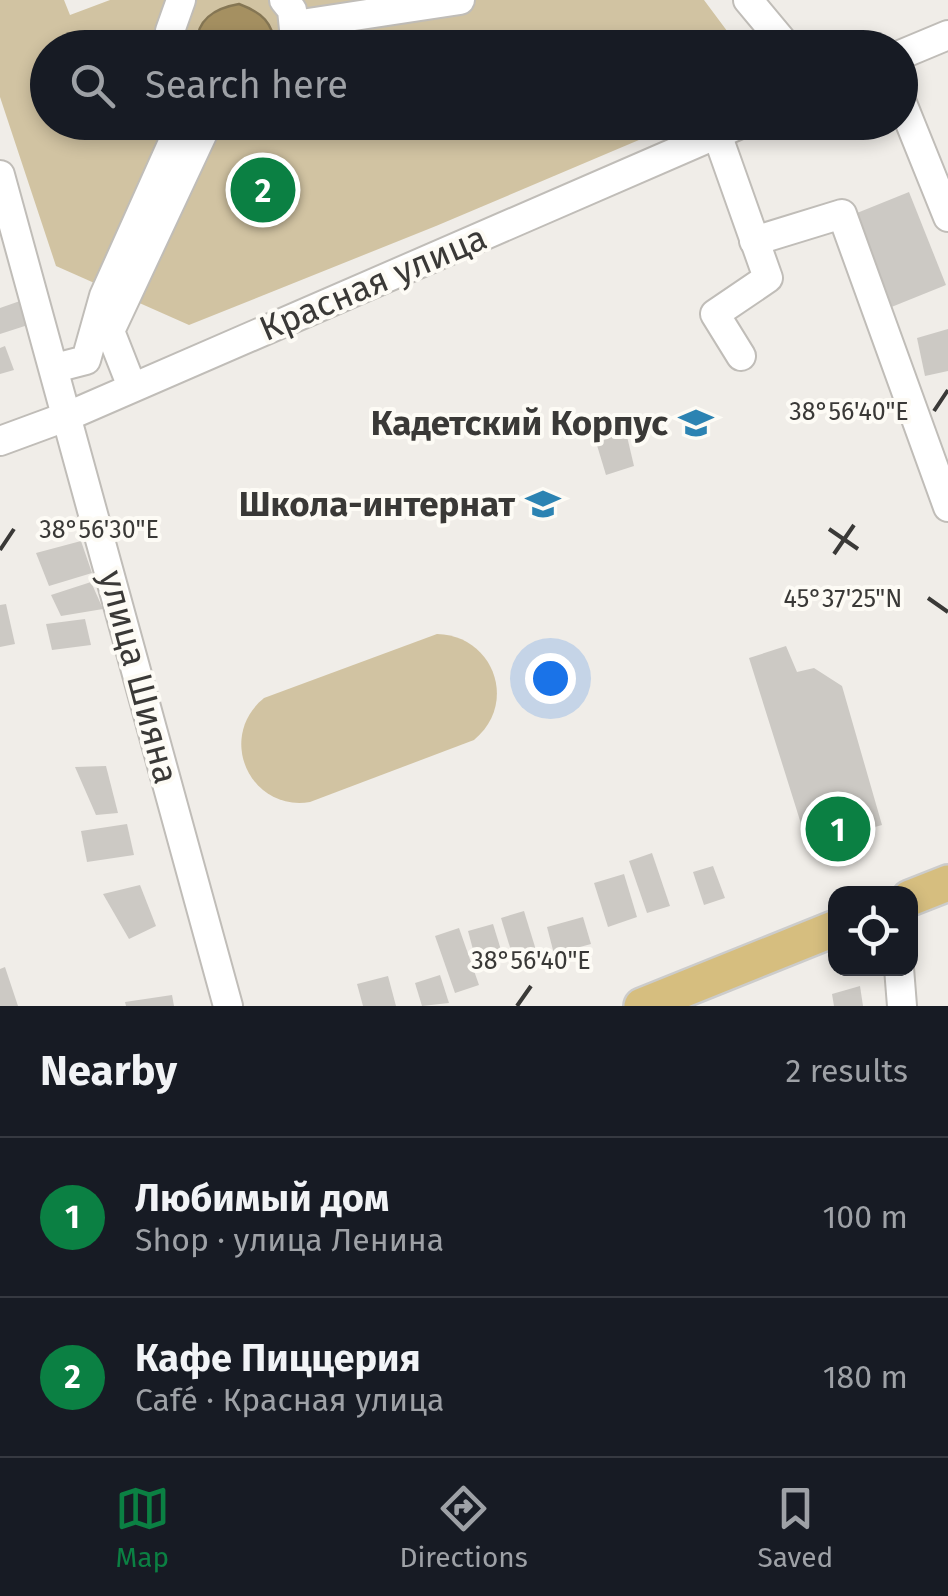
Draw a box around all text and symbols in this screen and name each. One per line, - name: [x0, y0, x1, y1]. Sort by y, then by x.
- search box: [30, 30, 918, 140]
- icon: search: [65, 58, 120, 113]
- text: Search here: [145, 62, 348, 108]
- pin: 2: [230, 152, 296, 228]
- street label: Красная улица: [253, 216, 493, 350]
- text: 38°56'40"E: [789, 397, 909, 427]
- place label: Кадетский Корпус: [371, 402, 668, 444]
- school or university icon: Кадетский Корпус: [677, 404, 715, 442]
- place label: Школа-интернат: [239, 483, 515, 525]
- school or university icon: Школа-интернат: [524, 485, 562, 523]
- text: 38°56'30"E: [39, 515, 159, 545]
- street label: улица Шияна: [90, 566, 188, 788]
- text: 45°37'25"N: [784, 584, 902, 614]
- your location: [525, 653, 576, 704]
- pin: 1: [806, 792, 870, 866]
- map controls: [828, 886, 918, 976]
- button: locate: [828, 886, 918, 976]
- text: 38°56'40"E: [471, 946, 591, 976]
- text: Nearby: [40, 1046, 177, 1096]
- text: 2 results: [785, 1052, 908, 1090]
- text: Любимый дом: [135, 1175, 389, 1221]
- text: 1: [65, 1198, 80, 1236]
- text: 100 m: [823, 1198, 908, 1236]
- text: Shop · улица Ленина: [135, 1221, 444, 1259]
- text: Кафе Пиццерия: [135, 1335, 421, 1381]
- text: 2: [64, 1358, 81, 1396]
- text: 180 m: [823, 1358, 908, 1396]
- text: Café · Красная улица: [135, 1381, 444, 1419]
- tab: Map: [115, 1481, 170, 1574]
- tab: Directions: [399, 1481, 528, 1574]
- tab: Saved: [757, 1481, 833, 1574]

